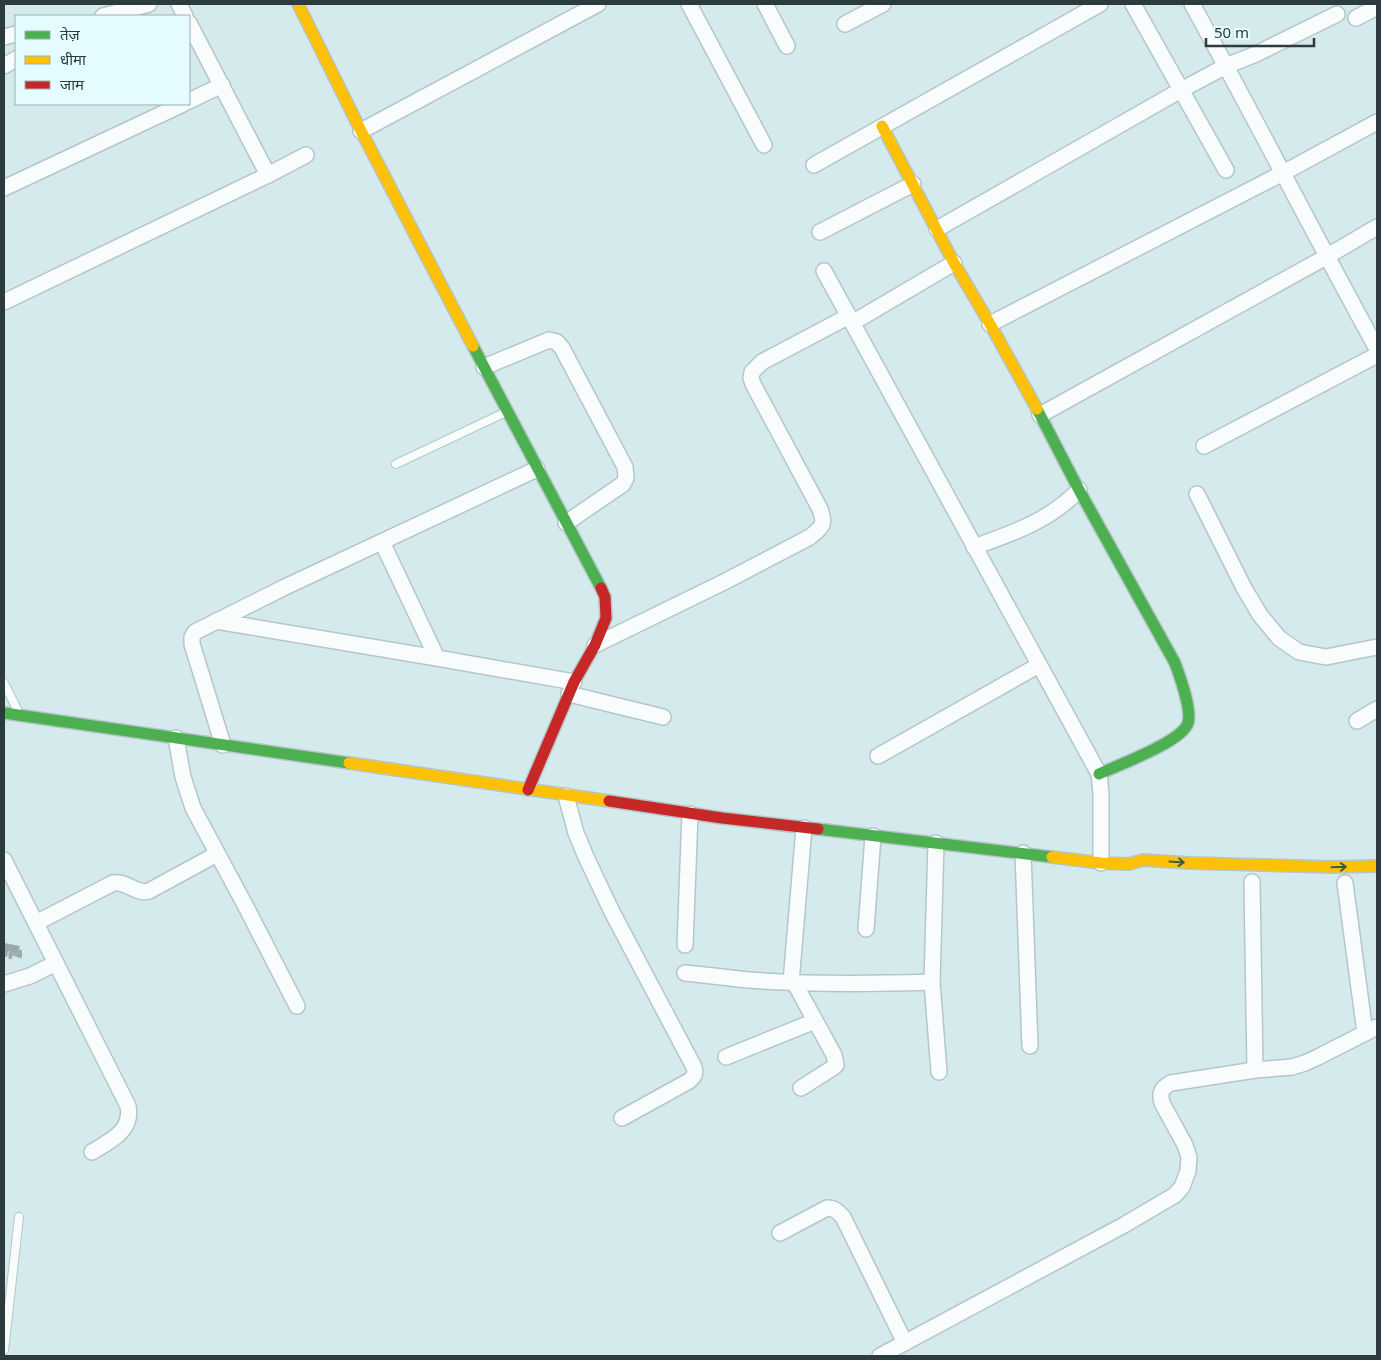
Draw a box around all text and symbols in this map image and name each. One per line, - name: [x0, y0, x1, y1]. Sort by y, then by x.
- legend: [15, 15, 190, 105]
- scale bar: [1206, 15, 1314, 47]
- text: 50 m: [1214, 22, 1249, 42]
- text: तेज़: [60, 24, 81, 44]
- text: धीमा: [60, 49, 87, 69]
- text: जाम: [60, 74, 85, 94]
- one-way arrow: [1169, 857, 1185, 867]
- one-way arrow: [1331, 862, 1347, 872]

